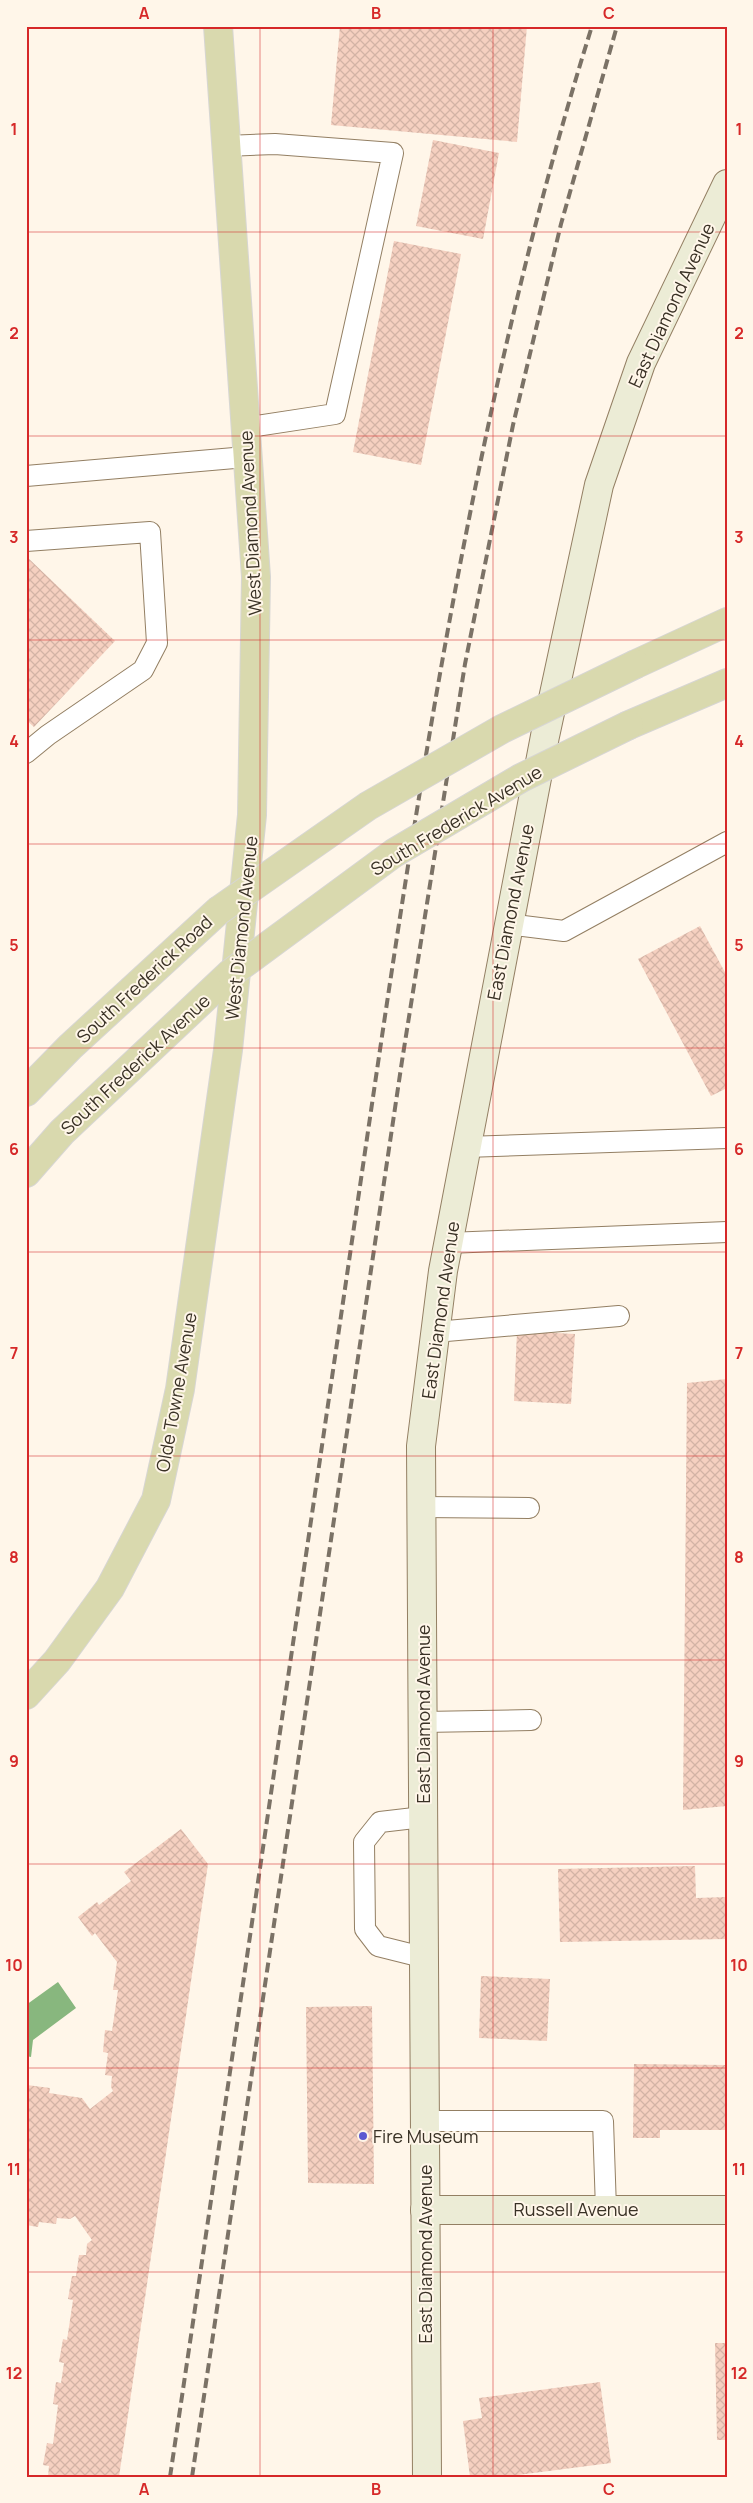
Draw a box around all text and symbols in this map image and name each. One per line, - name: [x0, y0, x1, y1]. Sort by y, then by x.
- text: A: [139, 2, 150, 24]
- text: B: [371, 2, 381, 24]
- text: C: [603, 2, 615, 24]
- text: 1: [10, 118, 18, 140]
- text: 1: [735, 118, 743, 140]
- street label: East Diamond Avenue: [622, 219, 720, 391]
- text: 2: [9, 322, 19, 344]
- text: 2: [734, 322, 744, 344]
- street label: West Diamond Avenue: [233, 430, 267, 616]
- text: 3: [9, 526, 19, 548]
- text: 3: [734, 526, 744, 548]
- text: 4: [9, 730, 19, 752]
- text: 4: [734, 730, 744, 752]
- street label: South Frederick Avenue: [366, 759, 546, 881]
- street label: East Diamond Avenue: [481, 822, 539, 1002]
- street label: West Diamond Avenue: [219, 835, 263, 1021]
- street label: South Frederick Road: [71, 910, 217, 1048]
- text: 5: [9, 934, 19, 956]
- text: 5: [734, 934, 744, 956]
- street label: South Frederick Avenue: [55, 988, 215, 1140]
- text: 6: [9, 1138, 19, 1160]
- text: 6: [734, 1138, 744, 1160]
- street label: East Diamond Avenue: [416, 1220, 464, 1400]
- street label: Olde Towne Avenue: [150, 1310, 202, 1474]
- text: 7: [10, 1342, 18, 1364]
- text: 7: [735, 1342, 743, 1364]
- text: 8: [9, 1546, 19, 1568]
- text: 8: [734, 1546, 744, 1568]
- street label: East Diamond Avenue: [411, 1624, 435, 1804]
- text: 9: [9, 1750, 19, 1772]
- text: 9: [734, 1750, 744, 1772]
- text: 10: [5, 1954, 23, 1976]
- text: 10: [730, 1954, 748, 1976]
- place label: Fire Museum: [373, 2124, 478, 2148]
- marker: Fire Museum: [357, 2130, 369, 2142]
- text: 11: [7, 2158, 21, 2180]
- text: 11: [732, 2158, 746, 2180]
- street label: East Diamond Avenue: [413, 2164, 437, 2344]
- street label: Russell Avenue: [513, 2197, 639, 2221]
- text: 12: [6, 2362, 22, 2384]
- text: 12: [731, 2362, 747, 2384]
- text: A: [139, 2478, 150, 2500]
- text: B: [371, 2478, 381, 2500]
- text: C: [603, 2478, 615, 2500]

